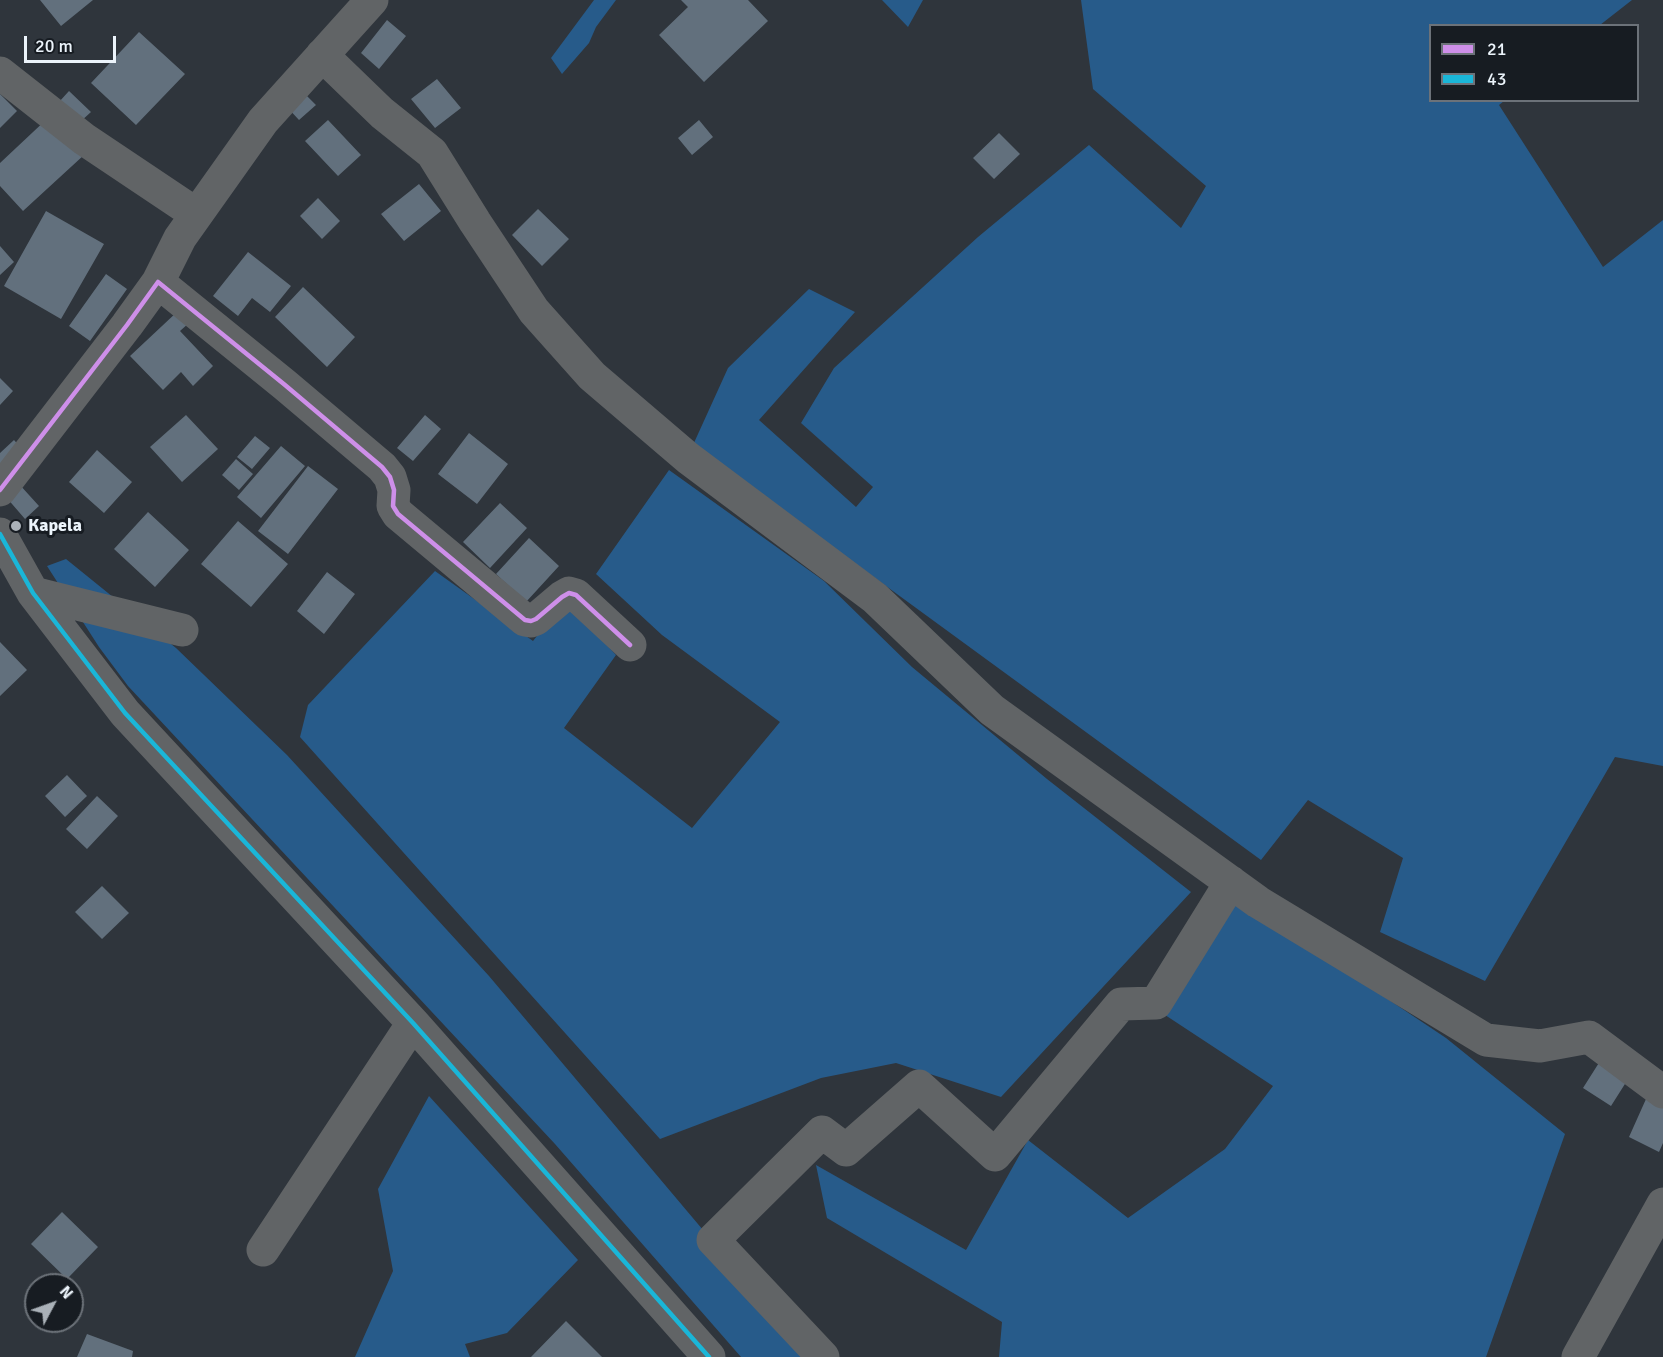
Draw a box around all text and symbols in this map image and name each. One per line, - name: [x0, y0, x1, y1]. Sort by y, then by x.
- scale bar: [27, 24, 118, 62]
- legend: [1429, 24, 1639, 102]
- text: 20 m: [35, 35, 73, 57]
- text: 21: [1487, 38, 1506, 60]
- text: 43: [1487, 68, 1506, 90]
- place label: Kapela: [28, 515, 82, 537]
- marker: Kapela: [9, 519, 23, 533]
- north arrow: [24, 1273, 84, 1333]
- text: N: [55, 1282, 77, 1303]

